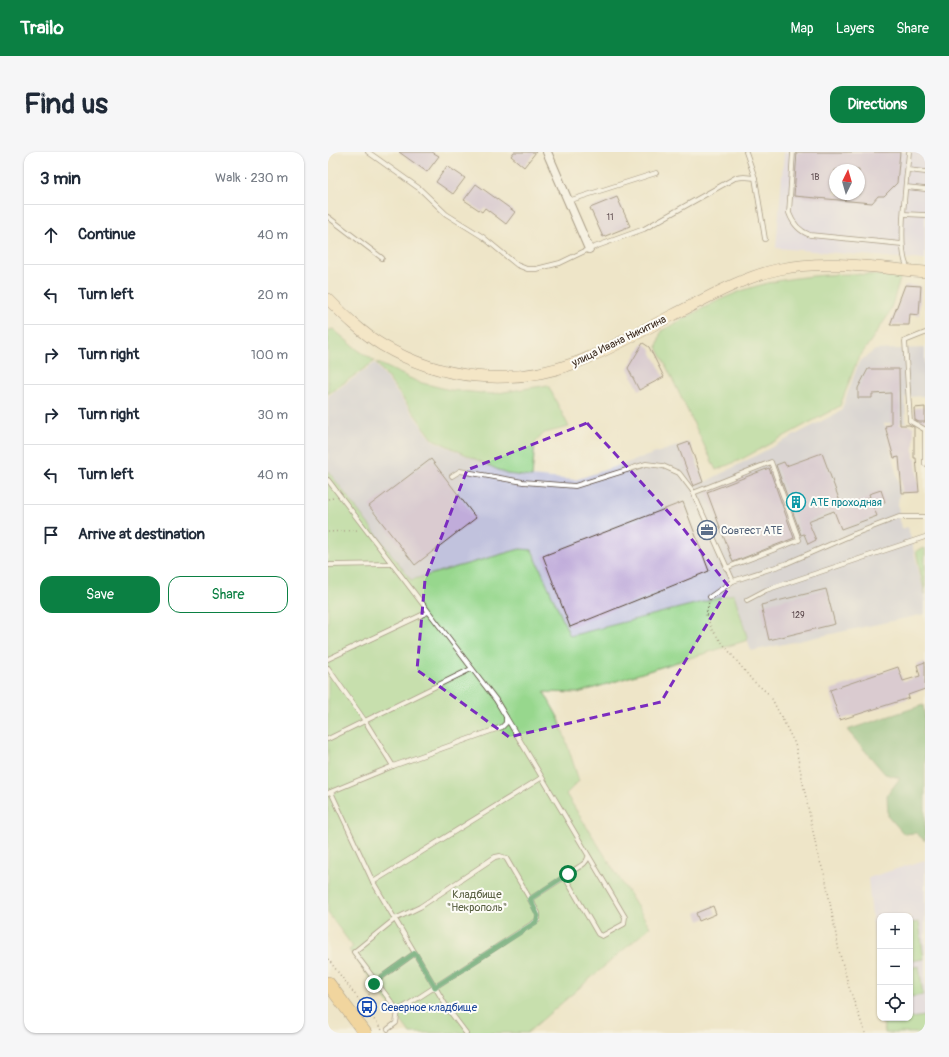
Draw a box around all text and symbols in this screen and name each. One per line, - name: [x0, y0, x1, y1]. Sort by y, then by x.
- text: Trailo: [20, 16, 64, 40]
- text: Map: [791, 20, 814, 37]
- text: Layers: [836, 20, 874, 37]
- text: Share: [896, 20, 929, 37]
- button: Directions: [830, 86, 925, 123]
- text: Find us: [24, 87, 108, 122]
- north arrow: [829, 164, 865, 200]
- text: 3 min: [40, 168, 81, 189]
- text: Walk · 230 m: [215, 170, 288, 186]
- house number: 1В: [811, 172, 819, 183]
- house number: 11: [606, 212, 614, 223]
- icon: ahead: [40, 224, 62, 246]
- text: Continue: [78, 225, 136, 244]
- text: 40 m: [257, 227, 288, 243]
- icon: left: [40, 284, 62, 306]
- text: Turn left: [78, 285, 134, 304]
- text: 20 m: [257, 287, 288, 303]
- street label: улица Ивана Никитина: [569, 313, 668, 370]
- icon: right: [40, 344, 62, 366]
- text: Turn right: [78, 345, 139, 364]
- text: 100 m: [251, 347, 288, 363]
- icon: right: [40, 404, 62, 426]
- text: Turn right: [78, 405, 139, 424]
- text: 30 m: [258, 407, 288, 423]
- icon: left: [40, 464, 62, 486]
- text: Turn left: [78, 465, 134, 484]
- text: 40 m: [257, 467, 288, 483]
- building icon: АТЕ проходная: [785, 491, 807, 513]
- place label: АТЕ проходная: [810, 496, 882, 509]
- office icon: Совтест АТЕ: [696, 519, 718, 541]
- icon: arrive: [40, 524, 62, 546]
- place label: Совтест АТЕ: [721, 524, 783, 537]
- text: Arrive at destination: [78, 525, 205, 544]
- button: Save: [40, 576, 160, 613]
- button: Share: [168, 576, 288, 613]
- house number: 129: [791, 610, 805, 621]
- route start: [559, 865, 577, 883]
- park label: Кладбище "Некрополь": [447, 888, 507, 914]
- map controls: [877, 913, 913, 1021]
- button: +: [877, 913, 913, 949]
- button: −: [877, 949, 913, 985]
- route end: [365, 975, 383, 993]
- button: locate: [877, 985, 913, 1021]
- bus stop icon: Северное кладбище: [356, 996, 378, 1018]
- place label: Северное кладбище: [381, 1001, 478, 1014]

